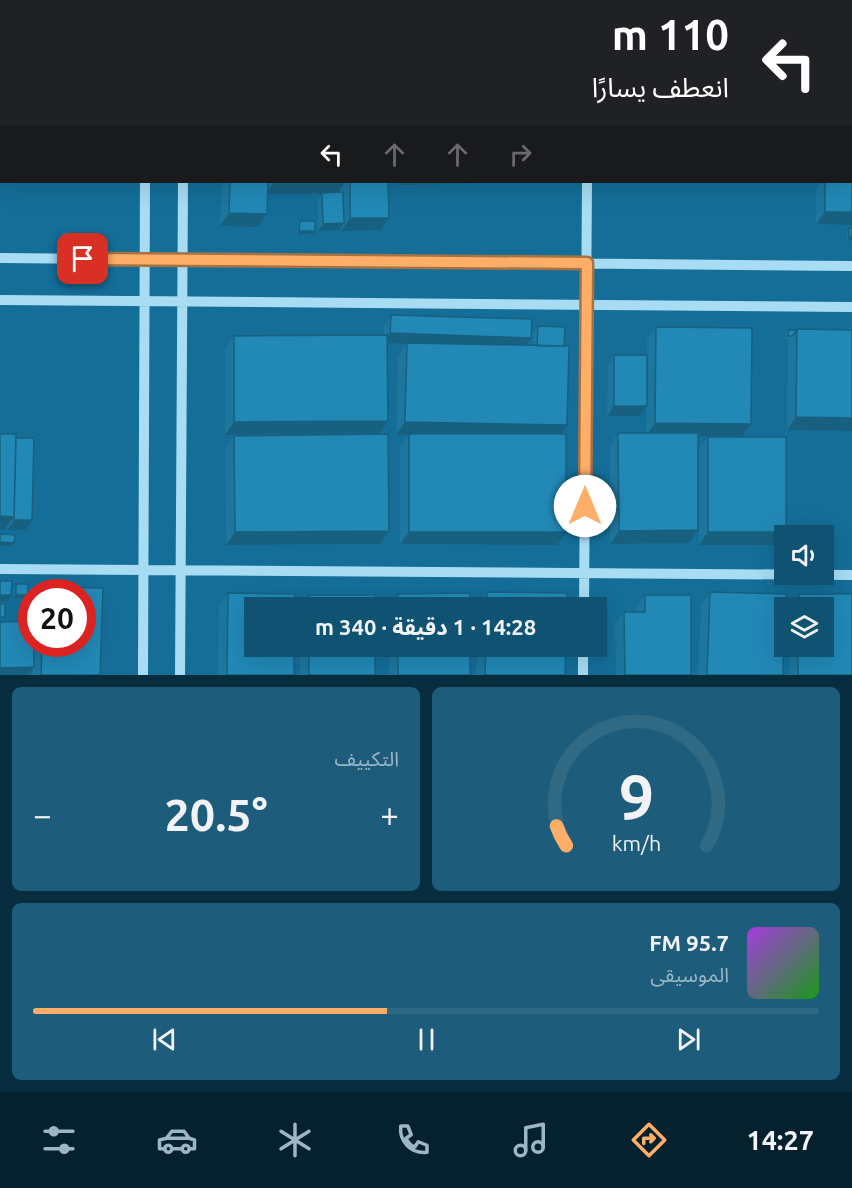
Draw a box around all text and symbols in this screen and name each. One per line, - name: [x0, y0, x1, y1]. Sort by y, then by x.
- text: 110 m: [612, 11, 729, 58]
- icon: left: [750, 24, 828, 102]
- text: انعطف يسارًا: [592, 72, 729, 102]
- icon: left: [315, 138, 348, 171]
- icon: ahead: [378, 138, 411, 171]
- icon: ahead: [441, 138, 474, 171]
- icon: right: [504, 138, 537, 171]
- pin: [57, 233, 108, 284]
- icon: arrive: [66, 242, 99, 275]
- position arrow: [553, 474, 617, 538]
- map controls: [774, 525, 834, 657]
- button: sound: [774, 525, 834, 585]
- speed limit sign: 20: [18, 579, 96, 657]
- button: layers: [774, 597, 834, 657]
- text: 14:28 · 1 دقيقة · 340 m: [315, 614, 536, 639]
- text: التكييف: [335, 747, 399, 770]
- text: 9: [618, 762, 654, 832]
- text: 20.5°: [164, 789, 268, 840]
- text: −: [33, 796, 52, 833]
- text: +: [380, 796, 399, 833]
- text: km/h: [611, 831, 661, 855]
- text: 95.7 FM: [649, 930, 729, 955]
- text: الموسيقى: [650, 963, 729, 986]
- icon: previous: [148, 1023, 181, 1056]
- icon: pause: [410, 1023, 443, 1056]
- icon: next: [672, 1023, 705, 1056]
- icon: filters: [38, 1119, 80, 1161]
- icon: car: [156, 1119, 198, 1161]
- icon: climate: [274, 1119, 316, 1161]
- icon: phone: [392, 1119, 434, 1161]
- icon: music: [510, 1119, 552, 1161]
- icon: directions: [628, 1119, 670, 1161]
- text: 14:27: [746, 1125, 814, 1155]

